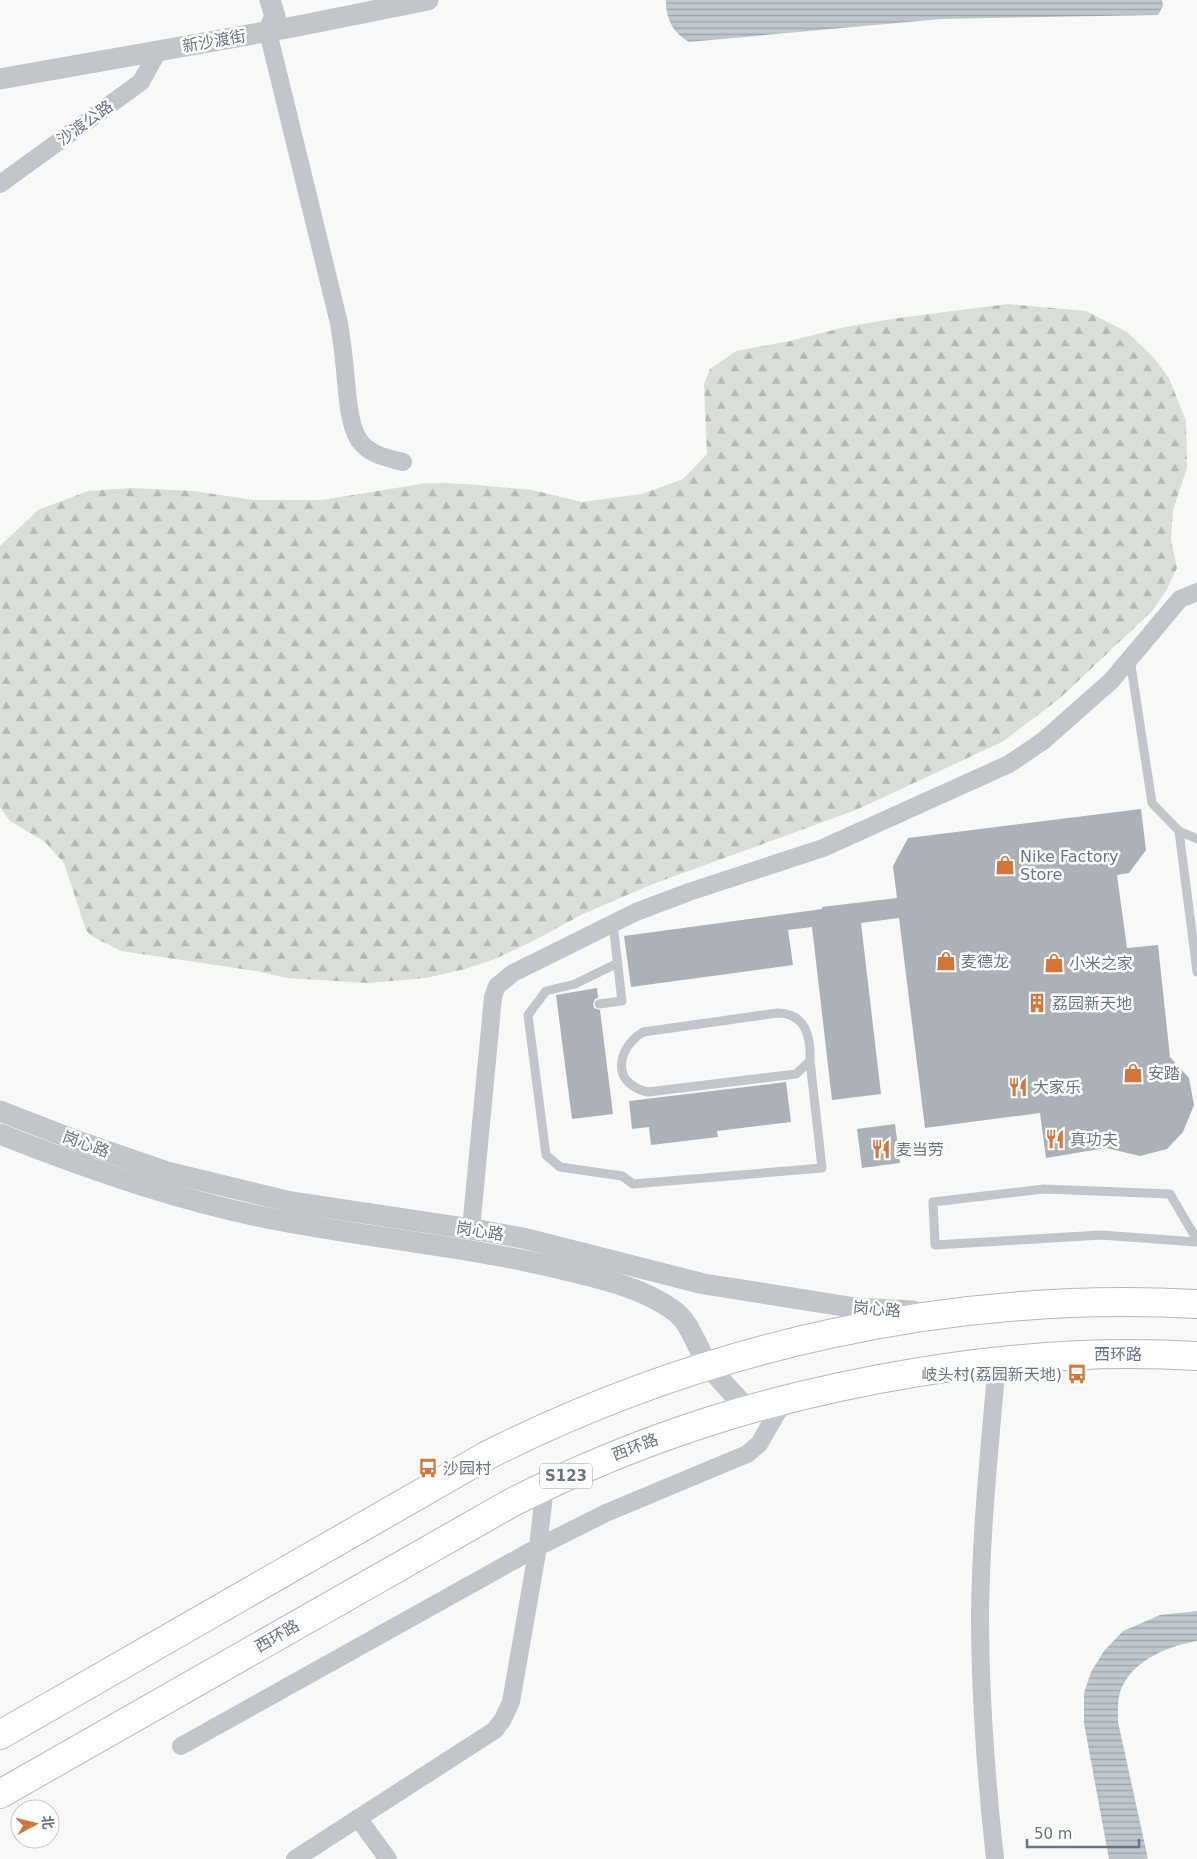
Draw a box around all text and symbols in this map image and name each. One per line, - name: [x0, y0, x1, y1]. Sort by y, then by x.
- street label: 新沙渡街: [181, 26, 247, 56]
- street label: 沙渡公路: [54, 97, 116, 149]
- place label: Nike Factory Store: [1020, 847, 1118, 884]
- shop icon: Nike Factory Store: [994, 854, 1016, 876]
- shop icon: 麦德龙: [935, 950, 957, 972]
- place label: 麦德龙: [961, 952, 1009, 971]
- shop icon: 小米之家: [1043, 952, 1065, 974]
- place label: 小米之家: [1069, 954, 1133, 973]
- building icon: 荔园新天地: [1026, 992, 1048, 1014]
- place label: 荔园新天地: [1052, 994, 1132, 1013]
- shop icon: 安踏: [1122, 1062, 1144, 1084]
- place label: 安踏: [1148, 1064, 1180, 1083]
- restaurant icon: 大家乐: [1007, 1076, 1029, 1098]
- place label: 大家乐: [1033, 1078, 1081, 1097]
- street label: 岗心路: [60, 1127, 112, 1161]
- restaurant icon: 真功夫: [1044, 1128, 1066, 1150]
- place label: 真功夫: [1070, 1130, 1118, 1149]
- restaurant icon: 麦当劳: [870, 1138, 892, 1160]
- place label: 麦当劳: [896, 1140, 944, 1159]
- street label: 岗心路: [455, 1218, 505, 1244]
- street label: 岗心路: [852, 1297, 902, 1321]
- street label: 西环路: [1094, 1345, 1142, 1364]
- bus stop icon: 岐头村(荔园新天地): [1066, 1363, 1088, 1385]
- place label: 岐头村(荔园新天地): [922, 1365, 1062, 1384]
- street label: 西环路: [609, 1430, 661, 1464]
- bus stop icon: 沙园村: [417, 1457, 439, 1479]
- place label: 沙园村: [443, 1459, 491, 1478]
- road number: S123: [540, 1464, 592, 1488]
- street label: 西环路: [251, 1616, 303, 1656]
- north arrow: [10, 1799, 60, 1849]
- text: 北: [39, 1814, 57, 1830]
- scale bar: [1027, 1816, 1140, 1848]
- text: 50 m: [1034, 1825, 1072, 1843]

